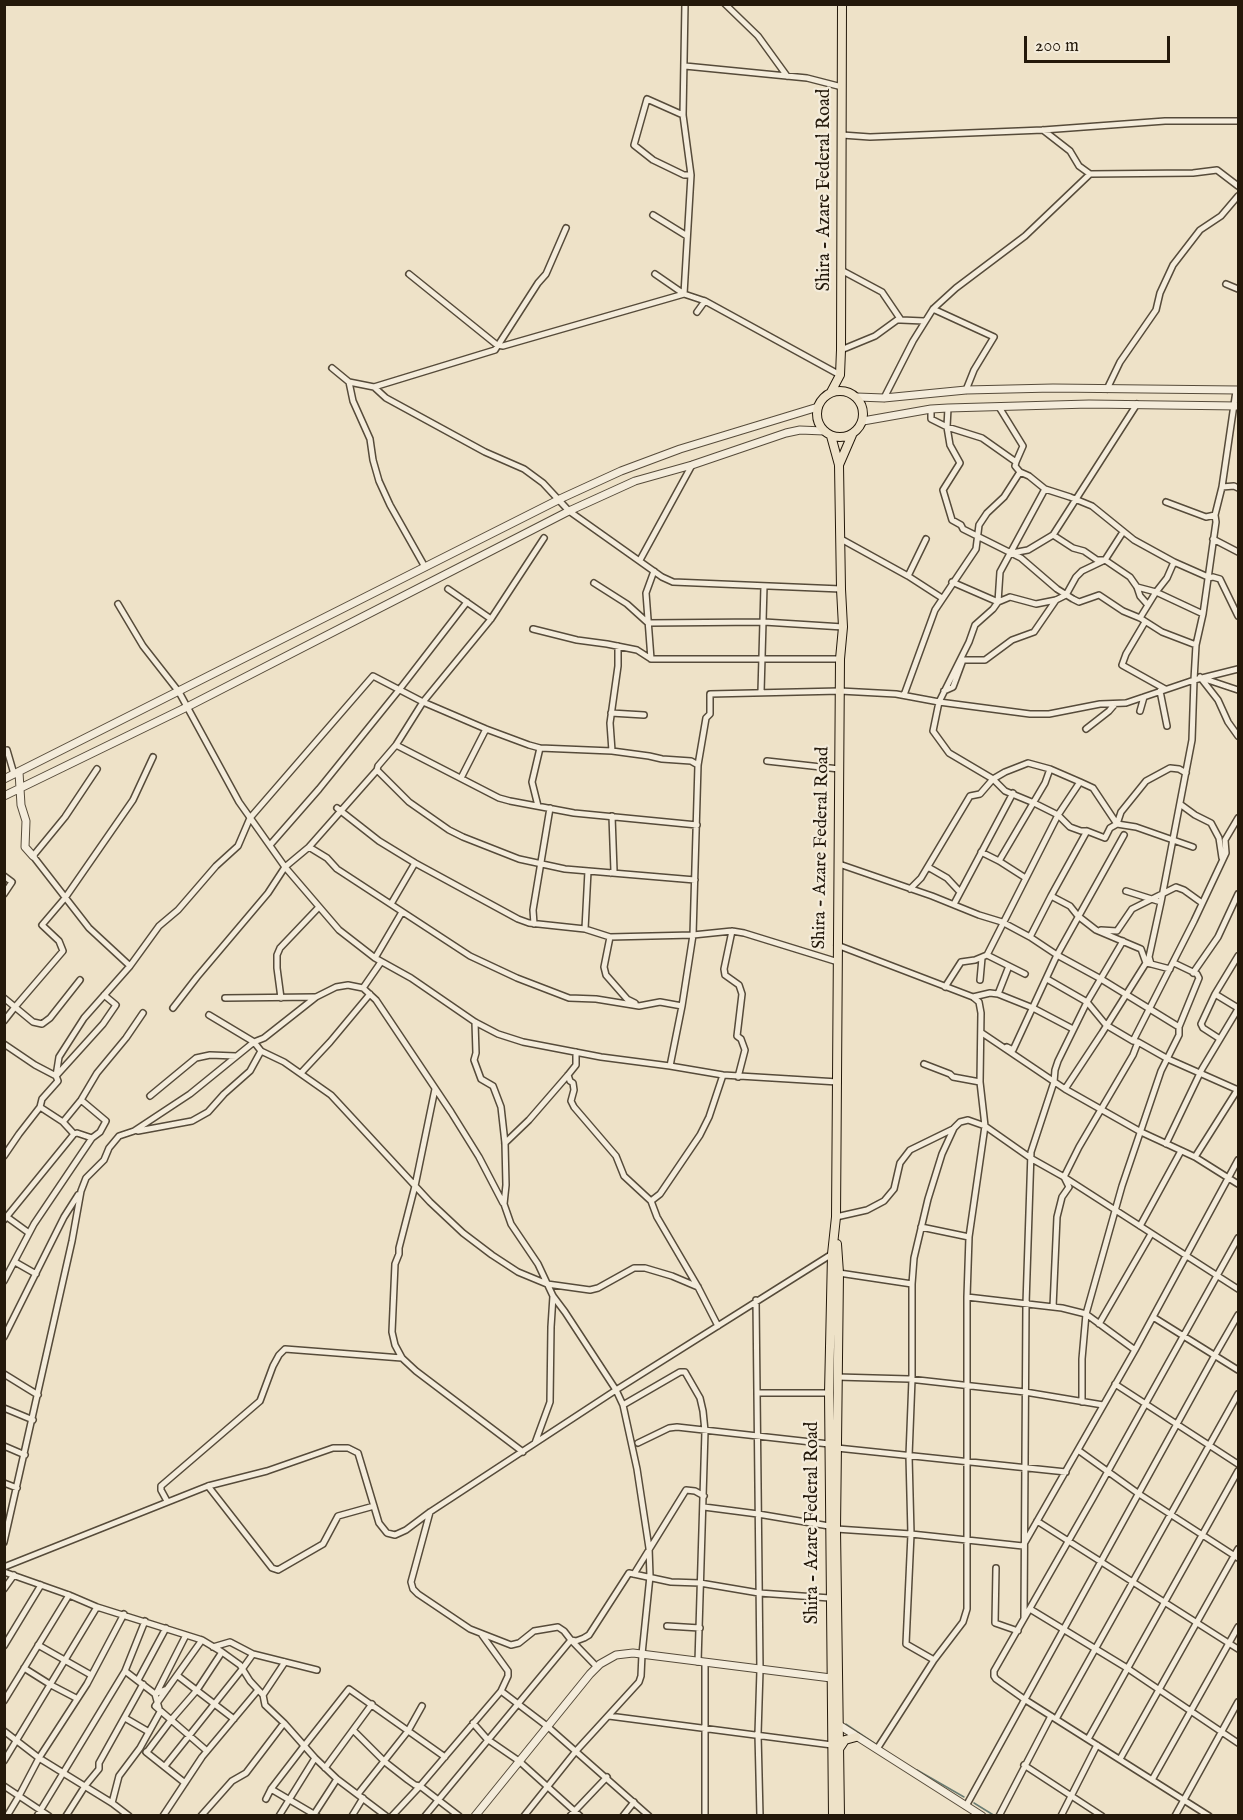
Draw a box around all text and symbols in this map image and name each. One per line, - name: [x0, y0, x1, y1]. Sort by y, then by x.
- scale bar: [1027, 24, 1172, 62]
- text: 200 m: [1035, 35, 1079, 58]
- street label: Shira - Azare Federal Road: [814, 89, 836, 291]
- street label: Shira - Azare Federal Road: [809, 747, 835, 949]
- street label: Shira - Azare Federal Road: [802, 1422, 824, 1624]

